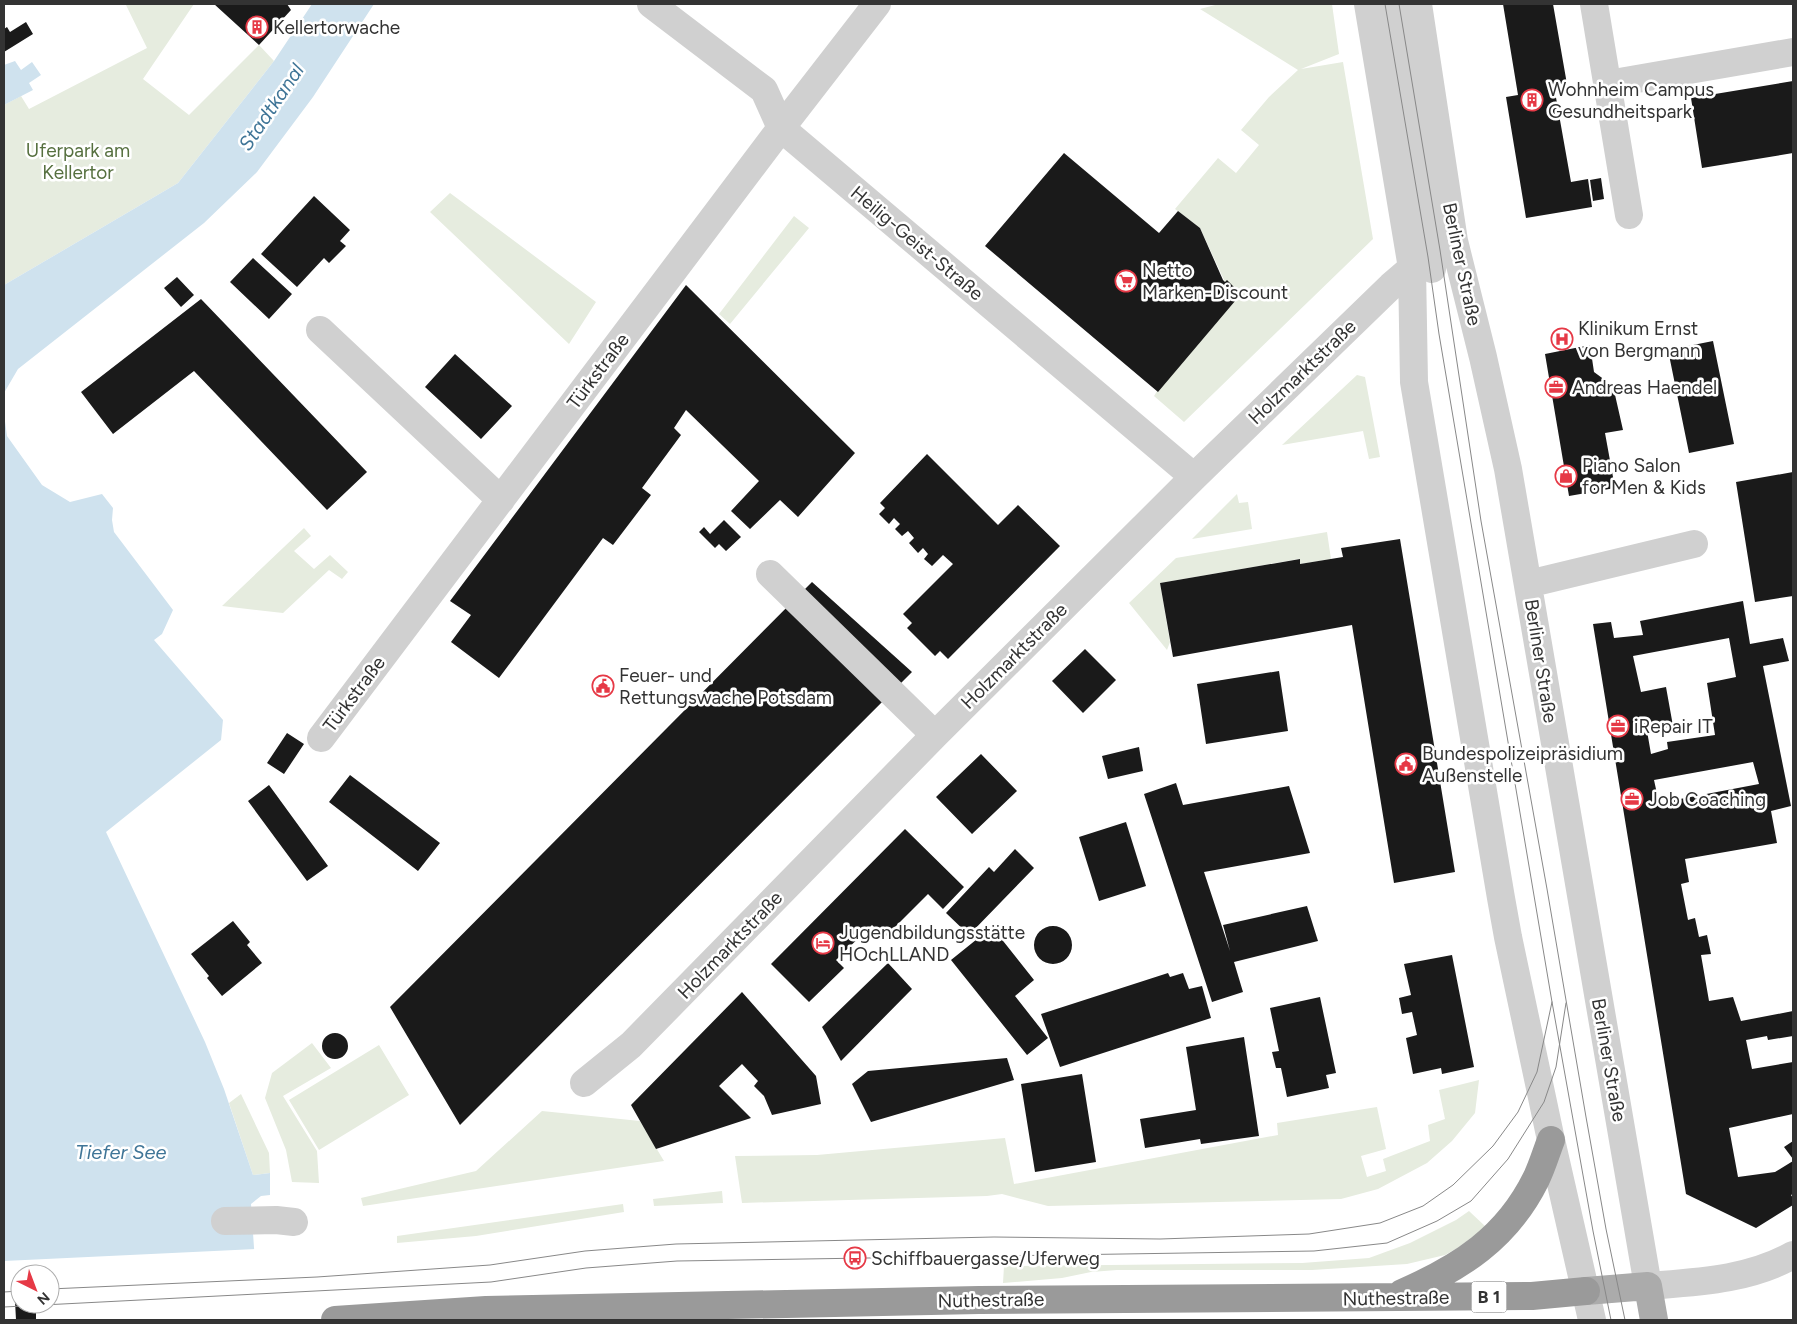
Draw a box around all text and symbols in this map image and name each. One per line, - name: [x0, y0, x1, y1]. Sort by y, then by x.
- building icon: Kellertorwache: [245, 15, 269, 39]
- place label: Kellertorwache: [273, 16, 400, 39]
- water label: Stadtkanal: [233, 58, 309, 155]
- place label: Wohnheim Campus Gesundheitspark: [1548, 78, 1714, 123]
- building icon: Wohnheim Campus Gesundheitspark: [1520, 88, 1544, 112]
- park label: Uferpark am Kellertor: [26, 139, 130, 184]
- street label: Heilig-Geist-Straße: [846, 181, 988, 305]
- street label: Berliner Straße: [1438, 200, 1486, 328]
- place label: Netto Marken-Discount: [1142, 259, 1288, 304]
- supermarket icon: Netto Marken-Discount: [1114, 269, 1138, 293]
- street label: Holzmarktstraße: [1243, 315, 1361, 429]
- place label: Klinikum Ernst von Bergmann: [1578, 317, 1701, 362]
- hospital icon: Klinikum Ernst von Bergmann: [1550, 327, 1574, 351]
- street label: Türkstraße: [562, 329, 634, 413]
- office icon: Andreas Haendel: [1544, 375, 1568, 399]
- place label: Andreas Haendel: [1572, 376, 1717, 399]
- place label: Piano Salon for Men & Kids: [1582, 454, 1706, 499]
- shop icon: Piano Salon for Men & Kids: [1554, 464, 1578, 488]
- street label: Berliner Straße: [1520, 597, 1562, 725]
- street label: Holzmarktstraße: [956, 598, 1072, 714]
- street label: Türkstraße: [318, 652, 390, 736]
- place label: Feuer- und Rettungswache Potsdam: [619, 664, 832, 709]
- public building icon: Feuer- und Rettungswache Potsdam: [591, 674, 615, 698]
- office icon: iRepair IT: [1606, 714, 1630, 738]
- place label: iRepair IT: [1634, 715, 1713, 738]
- place label: Bundespolizeipräsidium Außenstelle: [1422, 742, 1623, 787]
- public building icon: Bundespolizeipräsidium Außenstelle: [1394, 752, 1418, 776]
- office icon: Job Coaching: [1620, 787, 1644, 811]
- place label: Job Coaching: [1648, 788, 1766, 811]
- street label: Holzmarktstraße: [673, 886, 787, 1004]
- place label: Jugendbildungsstätte HOchLLAND: [839, 921, 1025, 966]
- hotel icon: Jugendbildungsstätte HOchLLAND: [811, 931, 835, 955]
- street label: Berliner Straße: [1587, 996, 1631, 1124]
- water label: Tiefer See: [76, 1140, 166, 1164]
- bus stop icon: Schiffbauergasse/Uferweg: [843, 1246, 867, 1270]
- place label: Schiffbauergasse/Uferweg: [871, 1247, 1100, 1270]
- north arrow: [10, 1264, 60, 1314]
- road number: B 1: [1472, 1281, 1506, 1312]
- street label: Nuthestraße: [1342, 1286, 1450, 1310]
- text: N: [34, 1288, 53, 1308]
- street label: Nuthestraße: [937, 1288, 1045, 1312]

